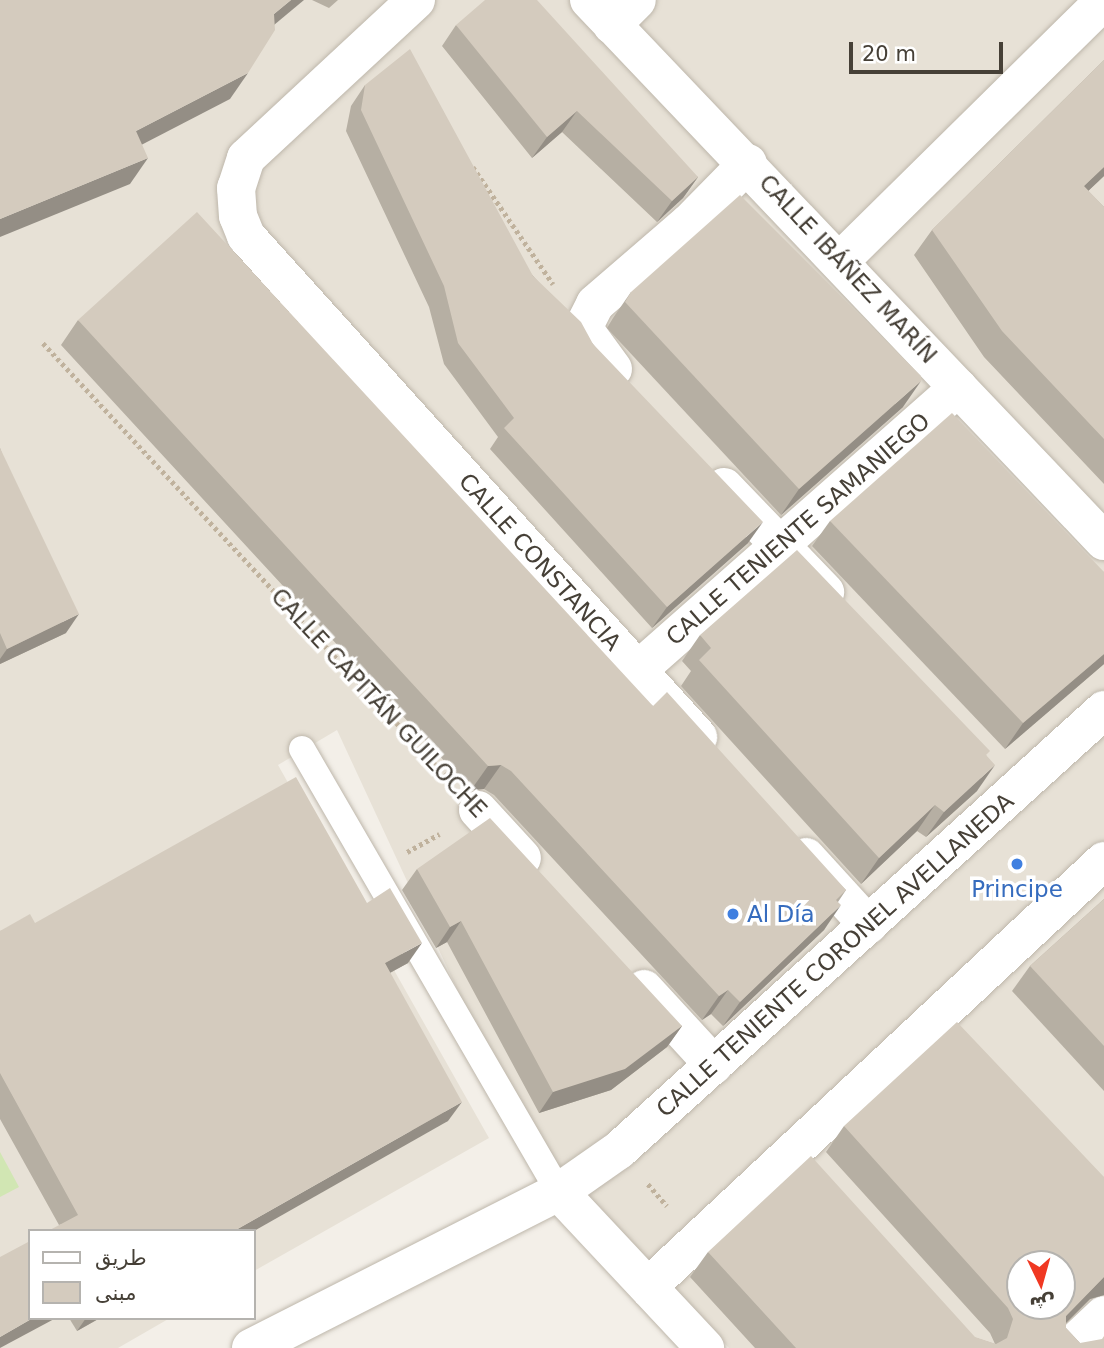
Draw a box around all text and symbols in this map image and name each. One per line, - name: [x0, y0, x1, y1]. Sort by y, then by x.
- scale bar: [852, 28, 1006, 72]
- text: 20 m: [862, 42, 916, 66]
- street label: CALLE IBÁÑEZ MARÍN: [753, 169, 943, 369]
- street label: CALLE TENIENTE SAMANIEGO: [661, 407, 935, 651]
- street label: CALLE CONSTANCIA: [453, 468, 627, 656]
- street label: CALLE CAPITÁN GUILOCHE: [265, 583, 493, 823]
- street label: CALLE TENIENTE CORONEL AVELLANEDA: [651, 787, 1019, 1123]
- marker: Principe: [1009, 856, 1025, 872]
- place label: Principe: [971, 875, 1063, 903]
- place label: Al Día: [747, 900, 815, 928]
- marker: Al Día: [725, 906, 741, 922]
- legend: [28, 1229, 256, 1320]
- text: طريق: [95, 1246, 147, 1270]
- north arrow: [1006, 1250, 1076, 1320]
- text: مبنى: [95, 1281, 136, 1305]
- text: ش: [1029, 1292, 1057, 1316]

